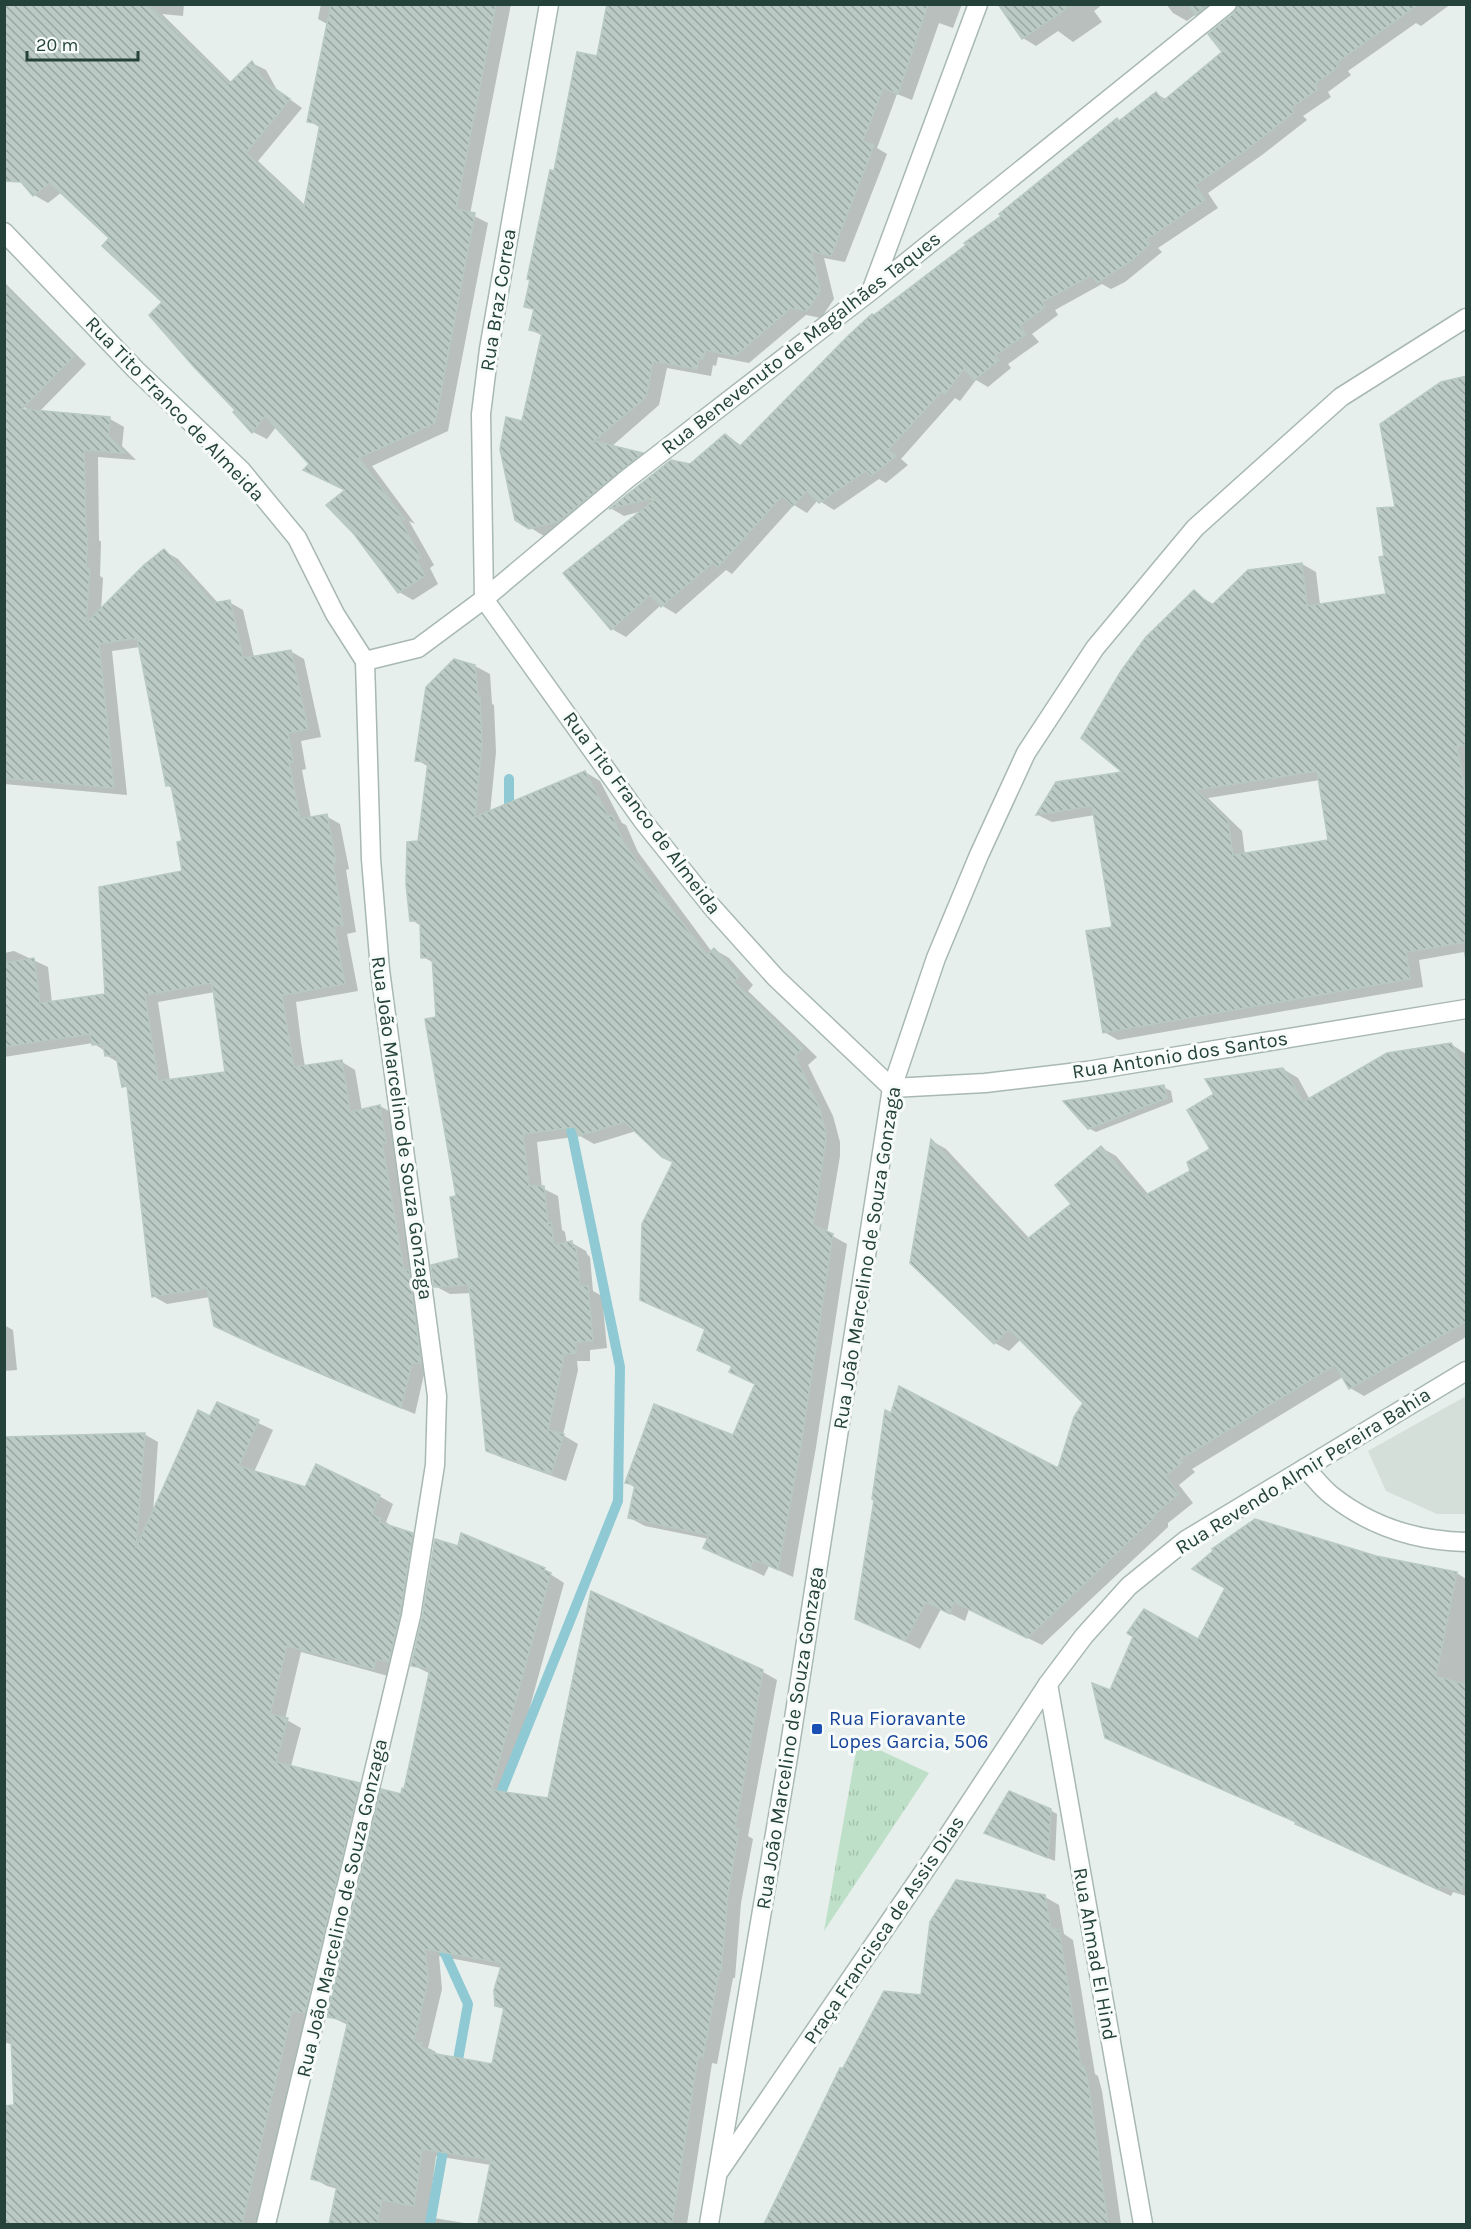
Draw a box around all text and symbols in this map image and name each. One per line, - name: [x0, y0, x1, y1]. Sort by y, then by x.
- scale bar: [27, 24, 138, 62]
- text: 20 m: [36, 34, 78, 56]
- street label: Rua Braz Correa: [475, 227, 521, 373]
- street label: Rua Benevenuto de Magalhães Taques: [657, 227, 945, 459]
- street label: Rua Tito Franco de Almeida: [81, 312, 269, 506]
- street label: Rua Tito Franco de Almeida: [558, 707, 726, 919]
- street label: Rua João Marcelino de Souza Gonzaga: [366, 955, 438, 1301]
- street label: Rua Antonio dos Santos: [1071, 1027, 1289, 1083]
- street label: Rua João Marcelino de Souza Gonzaga: [829, 1085, 905, 1431]
- street label: Rua Revendo Almir Pereira Bahia: [1171, 1383, 1435, 1559]
- street label: Rua João Marcelino de Souza Gonzaga: [752, 1565, 828, 1911]
- place label: Rua Fioravante Lopes Garcia, 506: [829, 1707, 988, 1753]
- marker: Rua Fioravante Lopes Garcia, 506: [810, 1722, 824, 1736]
- street label: Rua João Marcelino de Souza Gonzaga: [292, 1736, 392, 2080]
- street label: Praça Francisca de Assis Dias: [799, 1812, 969, 2048]
- street label: Rua Ahmad El Hind: [1068, 1866, 1122, 2042]

